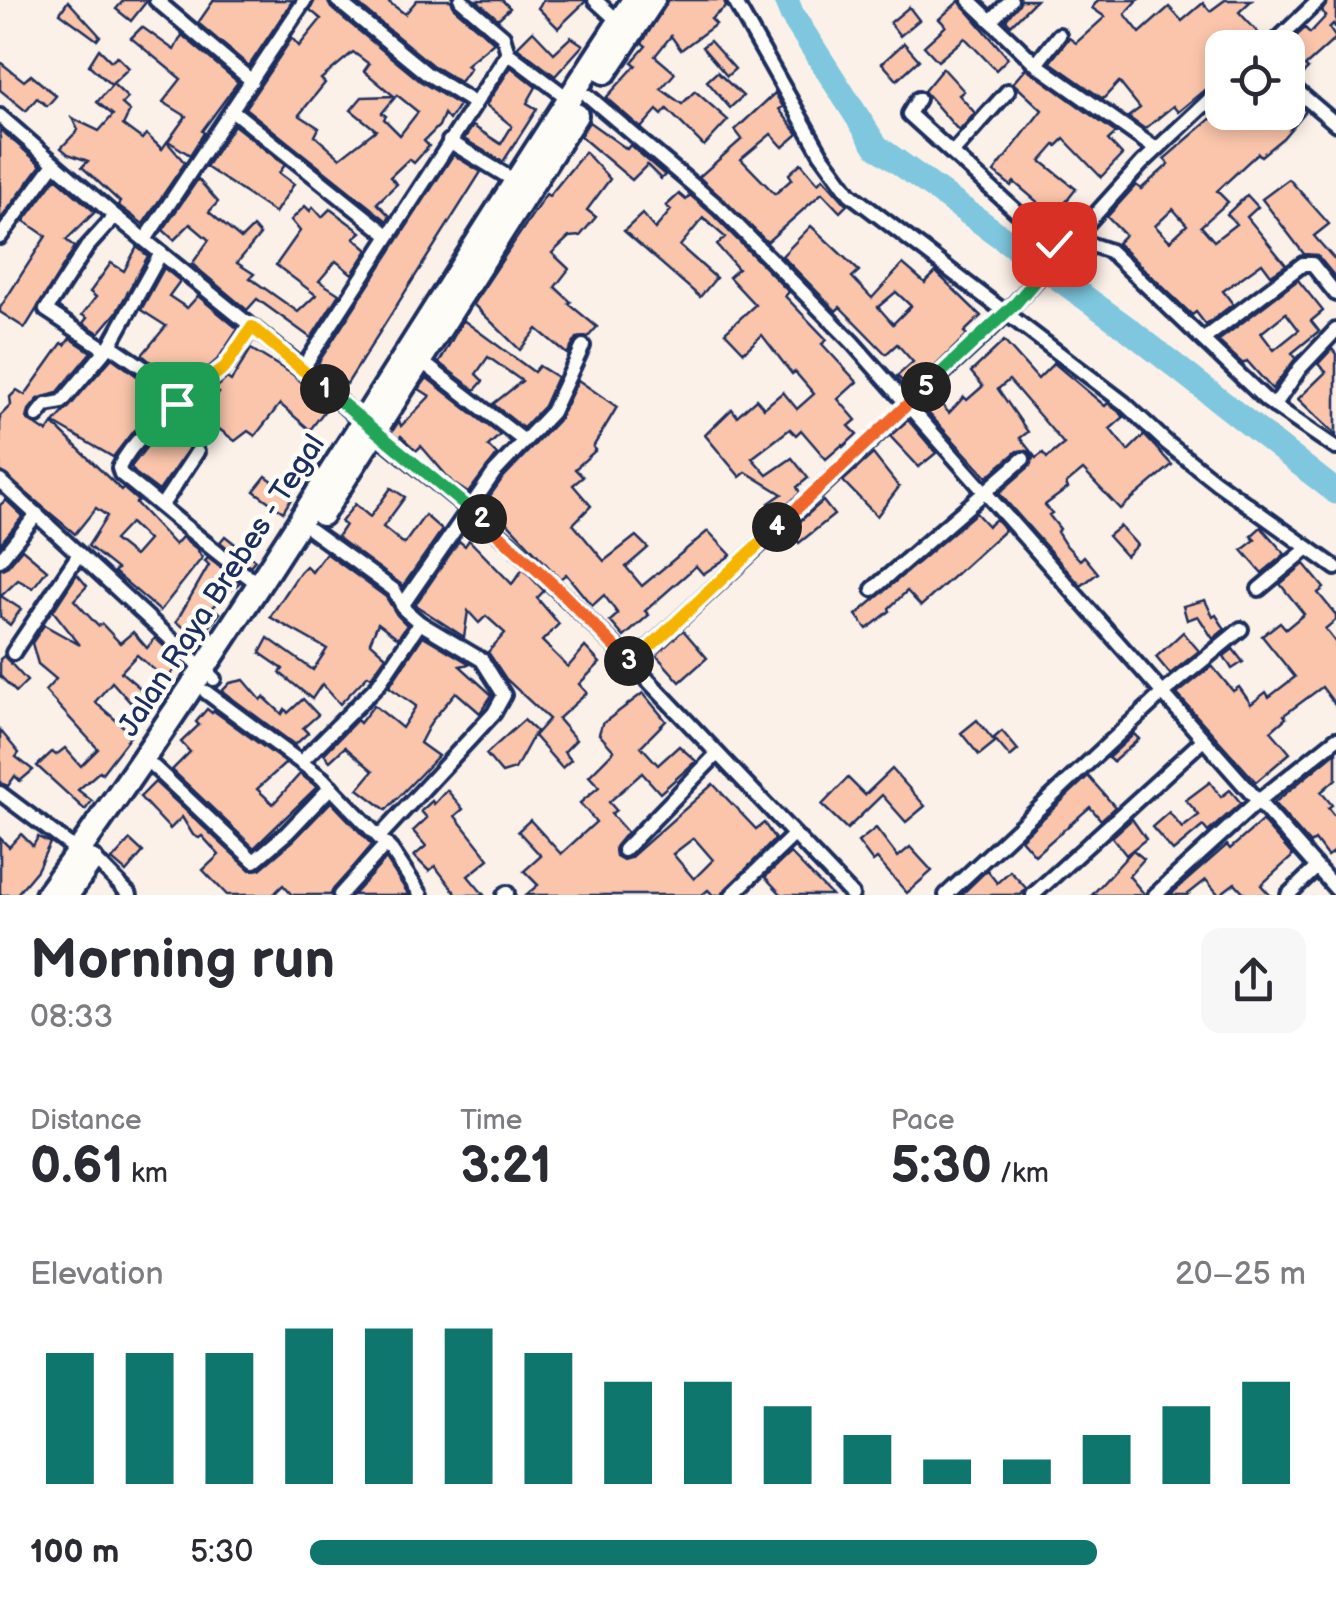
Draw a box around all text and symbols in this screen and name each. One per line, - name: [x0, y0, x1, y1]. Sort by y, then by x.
- map controls: [1205, 30, 1305, 130]
- button: locate: [1205, 30, 1305, 130]
- pin: [1012, 202, 1097, 287]
- icon: check: [1027, 217, 1082, 272]
- pin: [135, 362, 220, 447]
- pin: 5: [901, 362, 951, 412]
- pin: 1: [300, 364, 350, 414]
- text: 5: [918, 370, 934, 403]
- text: 1: [319, 372, 331, 405]
- icon: arrive: [150, 377, 205, 432]
- street label: Jalan Raya Brebes - Tegal: [111, 428, 333, 743]
- pin: 2: [457, 494, 507, 544]
- text: 2: [474, 502, 490, 535]
- pin: 4: [752, 502, 802, 552]
- text: 4: [769, 510, 785, 543]
- pin: 3: [604, 636, 654, 686]
- text: 3: [621, 644, 637, 677]
- text: Morning run: [30, 927, 335, 994]
- button: share: [1201, 928, 1306, 1033]
- text: 08:33: [30, 998, 113, 1037]
- text: Distance: [30, 1104, 142, 1137]
- text: Time: [460, 1104, 522, 1137]
- text: Pace: [891, 1104, 955, 1137]
- text: 0.61: [30, 1137, 124, 1197]
- text: 3:21: [460, 1137, 551, 1197]
- text: 5:30: [891, 1137, 992, 1197]
- text: km: [124, 1157, 168, 1190]
- text: /km: [992, 1157, 1049, 1190]
- text: Elevation: [30, 1255, 163, 1294]
- text: 20–25 m: [1175, 1255, 1306, 1294]
- text: 100 m: [30, 1533, 119, 1572]
- text: 5:30: [190, 1533, 253, 1572]

